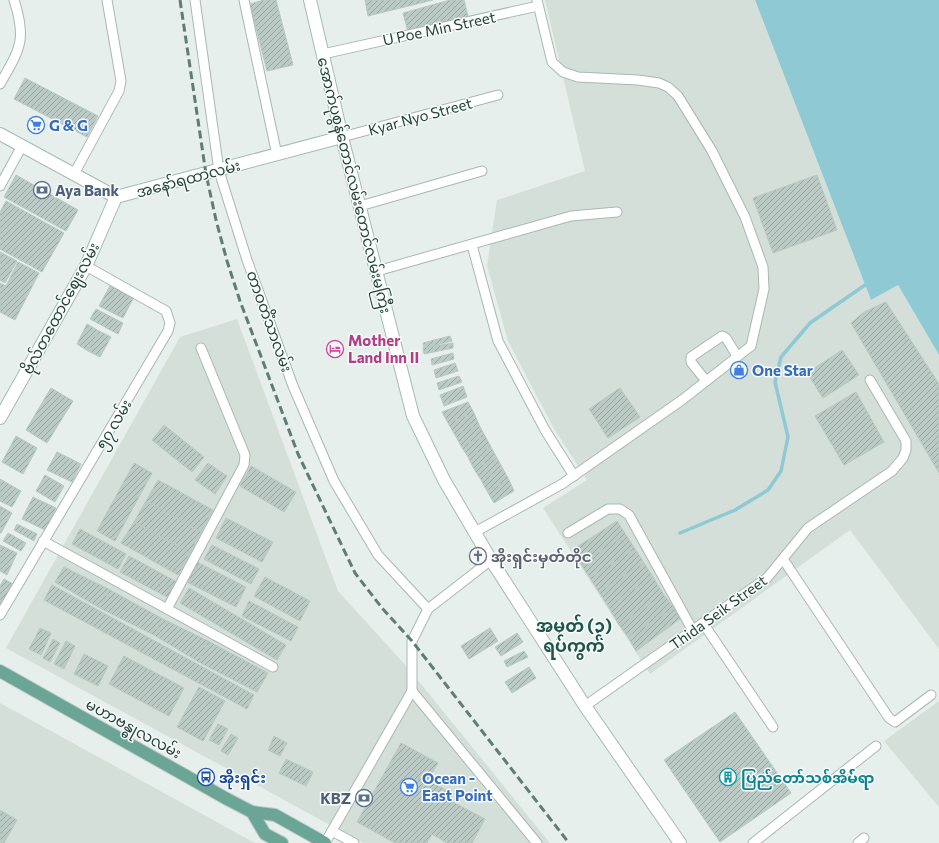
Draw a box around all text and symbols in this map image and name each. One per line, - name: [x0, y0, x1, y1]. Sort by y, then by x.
- street label: U Poe Min Street: [381, 7, 497, 49]
- street label: အောက်ပုစွန်တောင်လမ်းတောင်လမ်းမကြီး: [311, 55, 396, 316]
- street label: Kyar Nyo Street: [366, 93, 474, 139]
- supermarket icon: G & G: [26, 115, 46, 135]
- place label: G & G: [49, 116, 88, 134]
- street label: အနော်ရထာလမ်း: [134, 155, 243, 204]
- bank icon: Aya Bank: [32, 180, 52, 200]
- place label: Aya Bank: [55, 181, 119, 199]
- street label: ဗိုလ်တထောင်ဈေးလမ်း: [18, 239, 106, 379]
- street label: တာဝတိံသာလမ်း: [243, 268, 297, 374]
- place label: Mother Land Inn II: [348, 331, 419, 366]
- hotel icon: Mother Land Inn II: [325, 339, 345, 359]
- shop icon: One Star: [729, 360, 749, 380]
- place label: One Star: [752, 361, 813, 379]
- street label: ၅၇ လမ်း: [91, 396, 138, 454]
- church icon: အိုးရှင်းမှတ်တိုင: [468, 546, 488, 566]
- place label: အိုးရှင်းမှတ်တိုင: [491, 547, 592, 569]
- street label: Thida Seik Street: [666, 571, 770, 653]
- district label: အမှတ် (၃) ရပ်ကွက်: [536, 614, 612, 660]
- street label: မဟာဗန္ဓုလလမ်း: [81, 694, 185, 765]
- bus stop icon: အိုးရှင်း: [196, 767, 216, 787]
- building icon: ပြည်တော်သစ်အိမ််ရာ: [718, 767, 738, 787]
- place label: အိုးရှင်း: [219, 768, 266, 790]
- place label: ပြည်တော်သစ်အိမ််ရာ: [741, 768, 874, 790]
- place label: Ocean - East Point: [422, 769, 493, 804]
- supermarket icon: Ocean - East Point: [399, 777, 419, 797]
- bank icon: KBZ: [354, 788, 374, 808]
- place label: KBZ: [320, 789, 351, 807]

